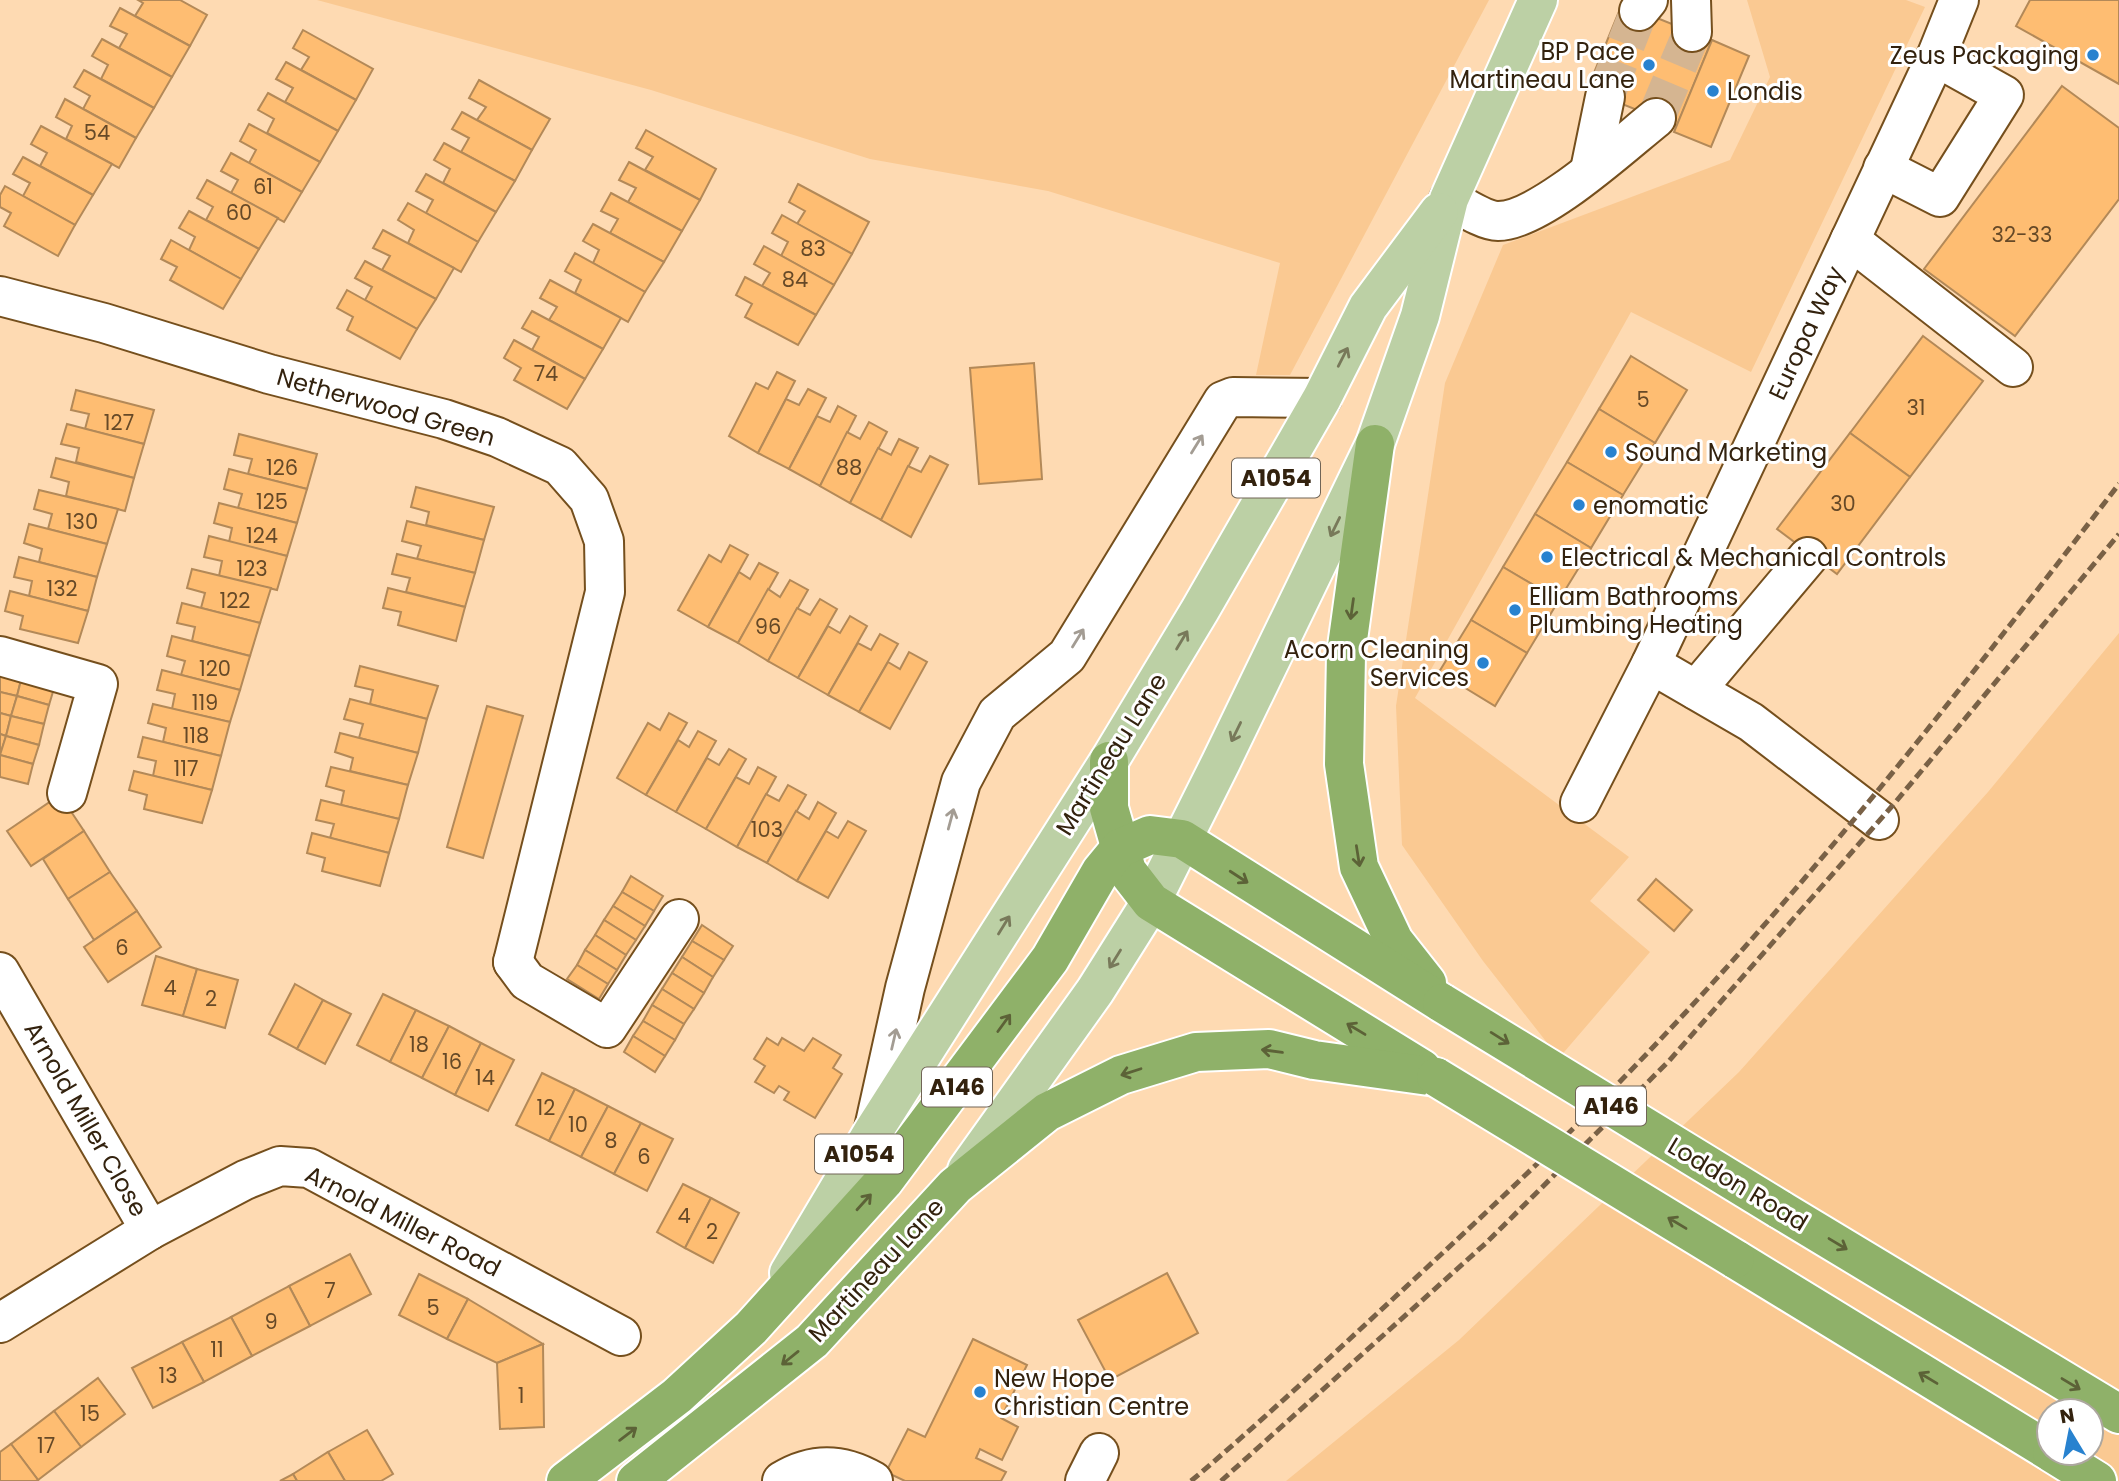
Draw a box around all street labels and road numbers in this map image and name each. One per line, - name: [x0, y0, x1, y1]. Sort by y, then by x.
- street label: Europa Way: [1761, 260, 1852, 405]
- street label: Netherwood Green: [273, 360, 499, 454]
- road number: A1054: [1232, 458, 1320, 498]
- street label: Martineau Lane: [1048, 667, 1174, 841]
- street label: Arnold Miller Close: [17, 1015, 155, 1223]
- road number: A146: [922, 1068, 992, 1106]
- road number: A146: [1576, 1086, 1646, 1126]
- street label: Loddon Road: [1662, 1129, 1814, 1239]
- road number: A1054: [815, 1134, 903, 1174]
- street label: Arnold Miller Road: [300, 1157, 506, 1285]
- street label: Martineau Lane: [801, 1191, 951, 1349]

